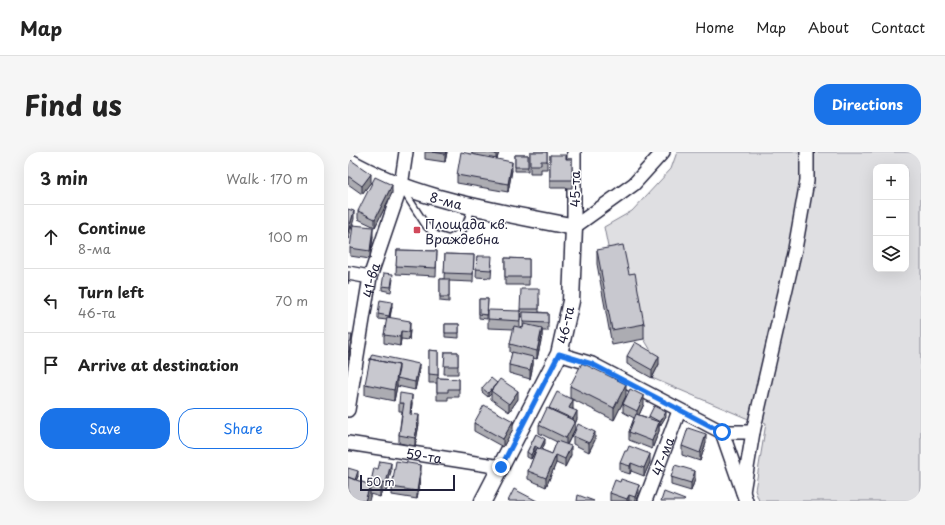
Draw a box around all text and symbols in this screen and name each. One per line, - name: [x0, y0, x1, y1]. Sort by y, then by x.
- text: Map: [20, 14, 62, 42]
- text: Home: [695, 17, 734, 38]
- text: Map: [756, 17, 786, 38]
- text: About: [808, 17, 849, 38]
- text: Contact: [871, 17, 925, 38]
- text: Find us: [24, 83, 122, 126]
- button: Directions: [814, 84, 921, 125]
- map controls: [873, 164, 909, 272]
- button: +: [873, 164, 909, 200]
- text: 3 min: [40, 165, 88, 191]
- text: Walk · 170 m: [226, 169, 308, 188]
- street label: 45-та: [565, 171, 584, 207]
- street label: 8-ма: [428, 186, 464, 213]
- button: −: [873, 200, 909, 236]
- place label: Площада кв. Враждебна: [425, 214, 508, 248]
- text: Continue: [78, 216, 146, 239]
- marker: Площада кв. Враждебна: [412, 225, 422, 235]
- icon: ahead: [40, 226, 62, 248]
- text: 100 m: [268, 227, 308, 246]
- button: layers: [873, 236, 909, 272]
- text: 8-ма: [78, 239, 111, 258]
- street label: 41-ва: [357, 259, 384, 299]
- text: Turn left: [78, 280, 144, 303]
- icon: left: [40, 290, 62, 312]
- text: 70 m: [275, 291, 308, 310]
- text: 46-та: [78, 303, 116, 322]
- street label: 46-та: [552, 305, 578, 345]
- text: Arrive at destination: [78, 353, 239, 376]
- icon: arrive: [40, 354, 62, 376]
- button: Save: [40, 408, 170, 449]
- button: Share: [178, 408, 308, 449]
- route start: [713, 423, 731, 441]
- street label: 47-ма: [646, 434, 678, 478]
- street label: 59-та: [405, 443, 444, 467]
- route end: [492, 458, 510, 476]
- scale bar: [360, 473, 455, 492]
- text: 50 m: [366, 473, 395, 490]

